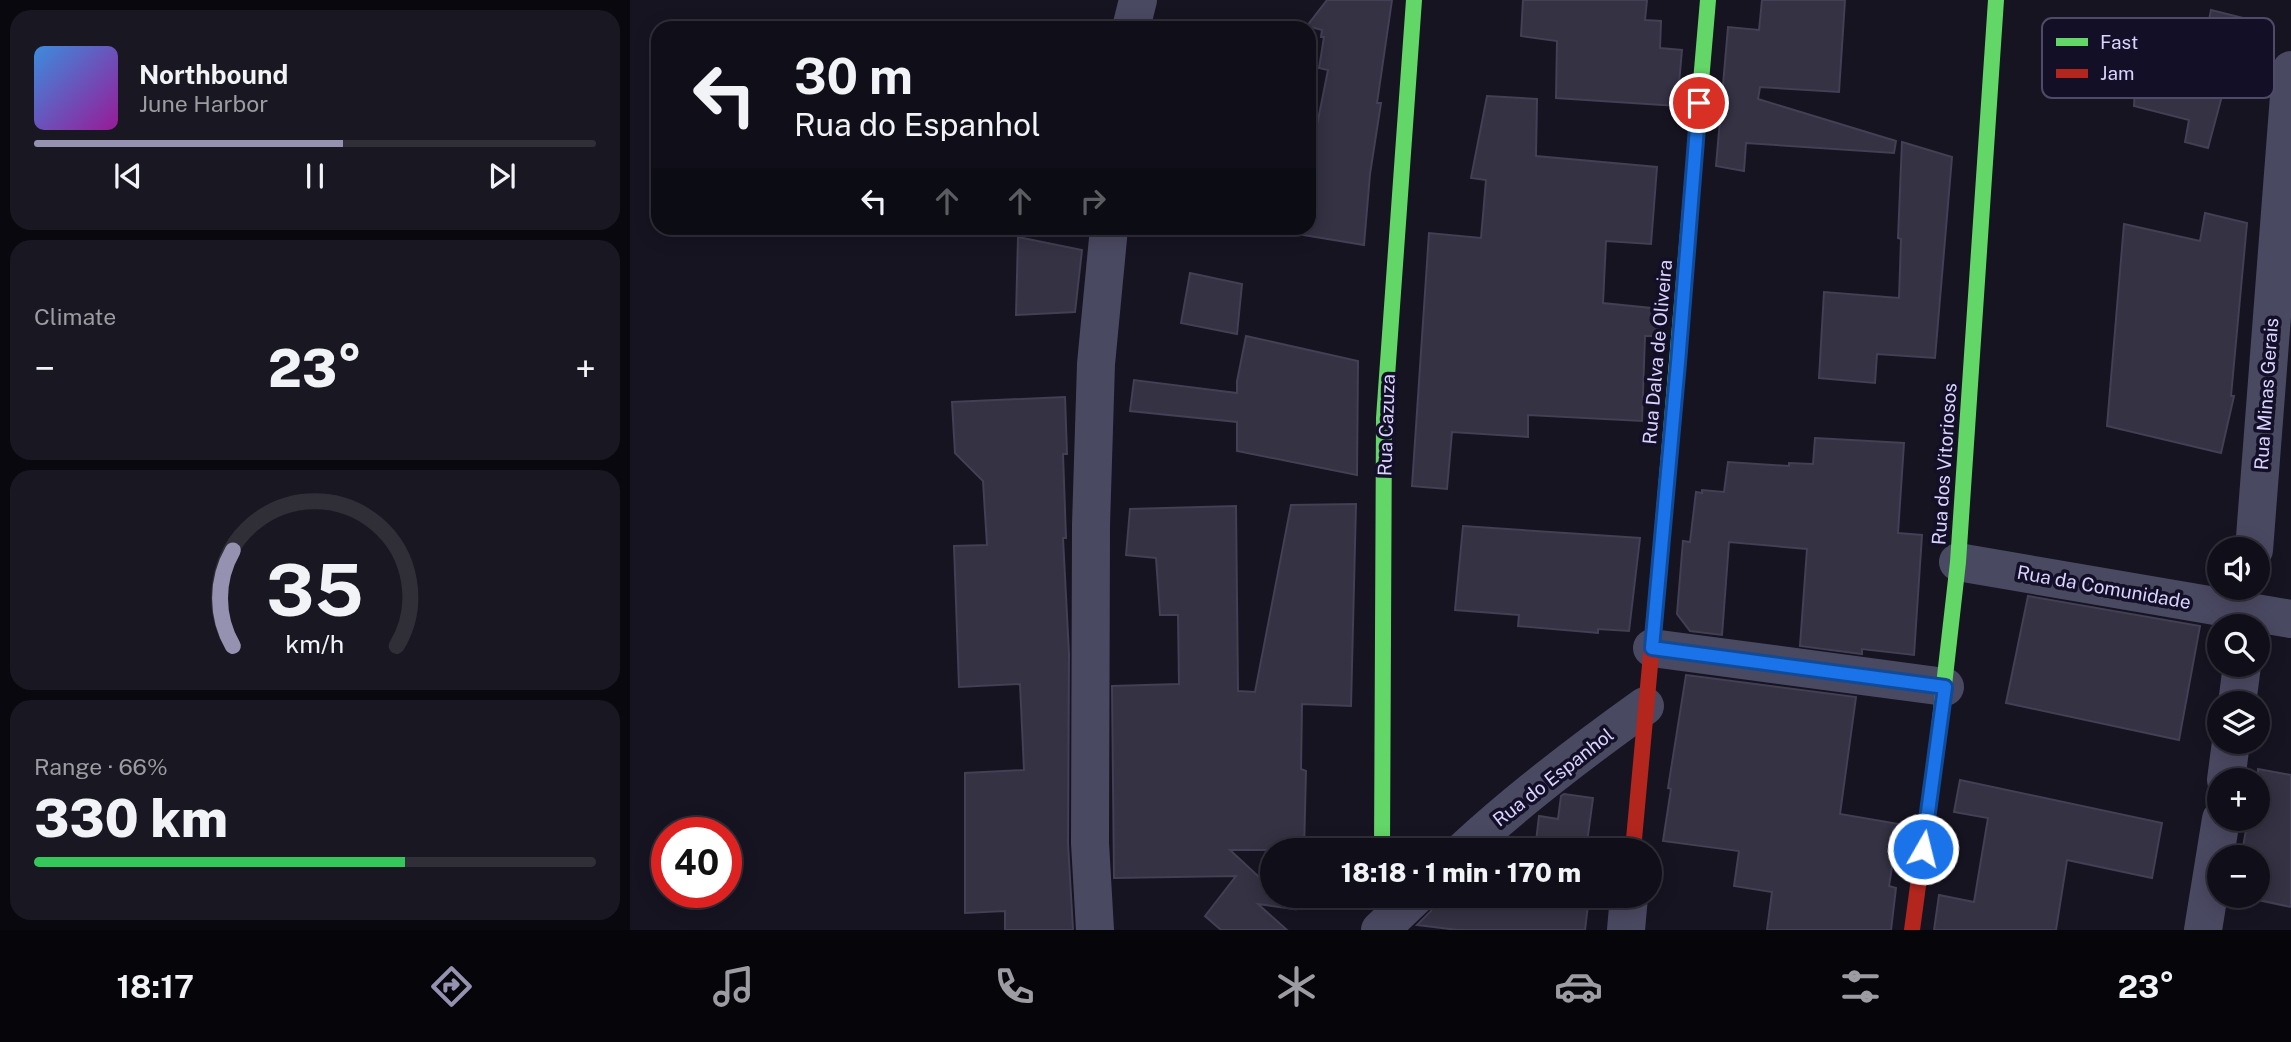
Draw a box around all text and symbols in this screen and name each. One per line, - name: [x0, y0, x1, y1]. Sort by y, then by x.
- legend: [2042, 18, 2274, 98]
- text: Fast: [2100, 31, 2138, 53]
- text: 30 m: [794, 47, 913, 105]
- icon: left: [679, 49, 770, 140]
- text: Northbound: [139, 59, 288, 90]
- text: Jam: [2100, 62, 2134, 84]
- pin: [1669, 73, 1729, 133]
- icon: arrive: [1680, 84, 1718, 122]
- text: June Harbor: [139, 90, 268, 117]
- text: Rua do Espanhol: [794, 106, 1041, 143]
- icon: previous: [109, 157, 147, 195]
- icon: pause: [296, 157, 334, 195]
- icon: next: [483, 157, 521, 195]
- icon: left: [855, 182, 893, 220]
- icon: ahead: [928, 182, 966, 220]
- icon: ahead: [1001, 182, 1039, 220]
- icon: right: [1074, 182, 1112, 220]
- street label: Rua Dalva de Oliveira: [1638, 259, 1676, 445]
- text: Climate: [34, 303, 116, 330]
- street label: Rua Minas Gerais: [2250, 317, 2282, 471]
- text: 23°: [268, 338, 362, 399]
- text: −: [34, 346, 55, 391]
- text: +: [575, 346, 596, 391]
- street label: Rua Cazuza: [1373, 374, 1399, 476]
- street label: Rua dos Vitoriosos: [1927, 382, 1961, 546]
- map controls: [2207, 537, 2270, 908]
- button: sound: [2207, 537, 2270, 600]
- text: 35: [266, 547, 364, 632]
- street label: Rua da Comunidade: [2015, 561, 2193, 613]
- button: search: [2207, 614, 2270, 677]
- text: km/h: [286, 629, 344, 659]
- button: layers: [2207, 691, 2270, 754]
- street label: Rua do Espanhol: [1488, 723, 1618, 831]
- text: Range · 66%: [34, 753, 168, 780]
- button: +: [2207, 768, 2270, 831]
- text: 330 km: [34, 788, 228, 849]
- position arrow: [1886, 812, 1960, 886]
- speed limit sign: 40: [651, 817, 742, 908]
- button: −: [2207, 845, 2270, 908]
- text: 18:18 · 1 min · 170 m: [1341, 857, 1581, 888]
- icon: directions: [427, 962, 476, 1011]
- icon: music: [709, 962, 758, 1011]
- icon: phone: [990, 962, 1039, 1011]
- icon: climate: [1272, 962, 1321, 1011]
- icon: car: [1554, 962, 1603, 1011]
- icon: filters: [1836, 962, 1885, 1011]
- text: 18:17: [116, 968, 194, 1005]
- text: 23°: [2118, 968, 2175, 1005]

